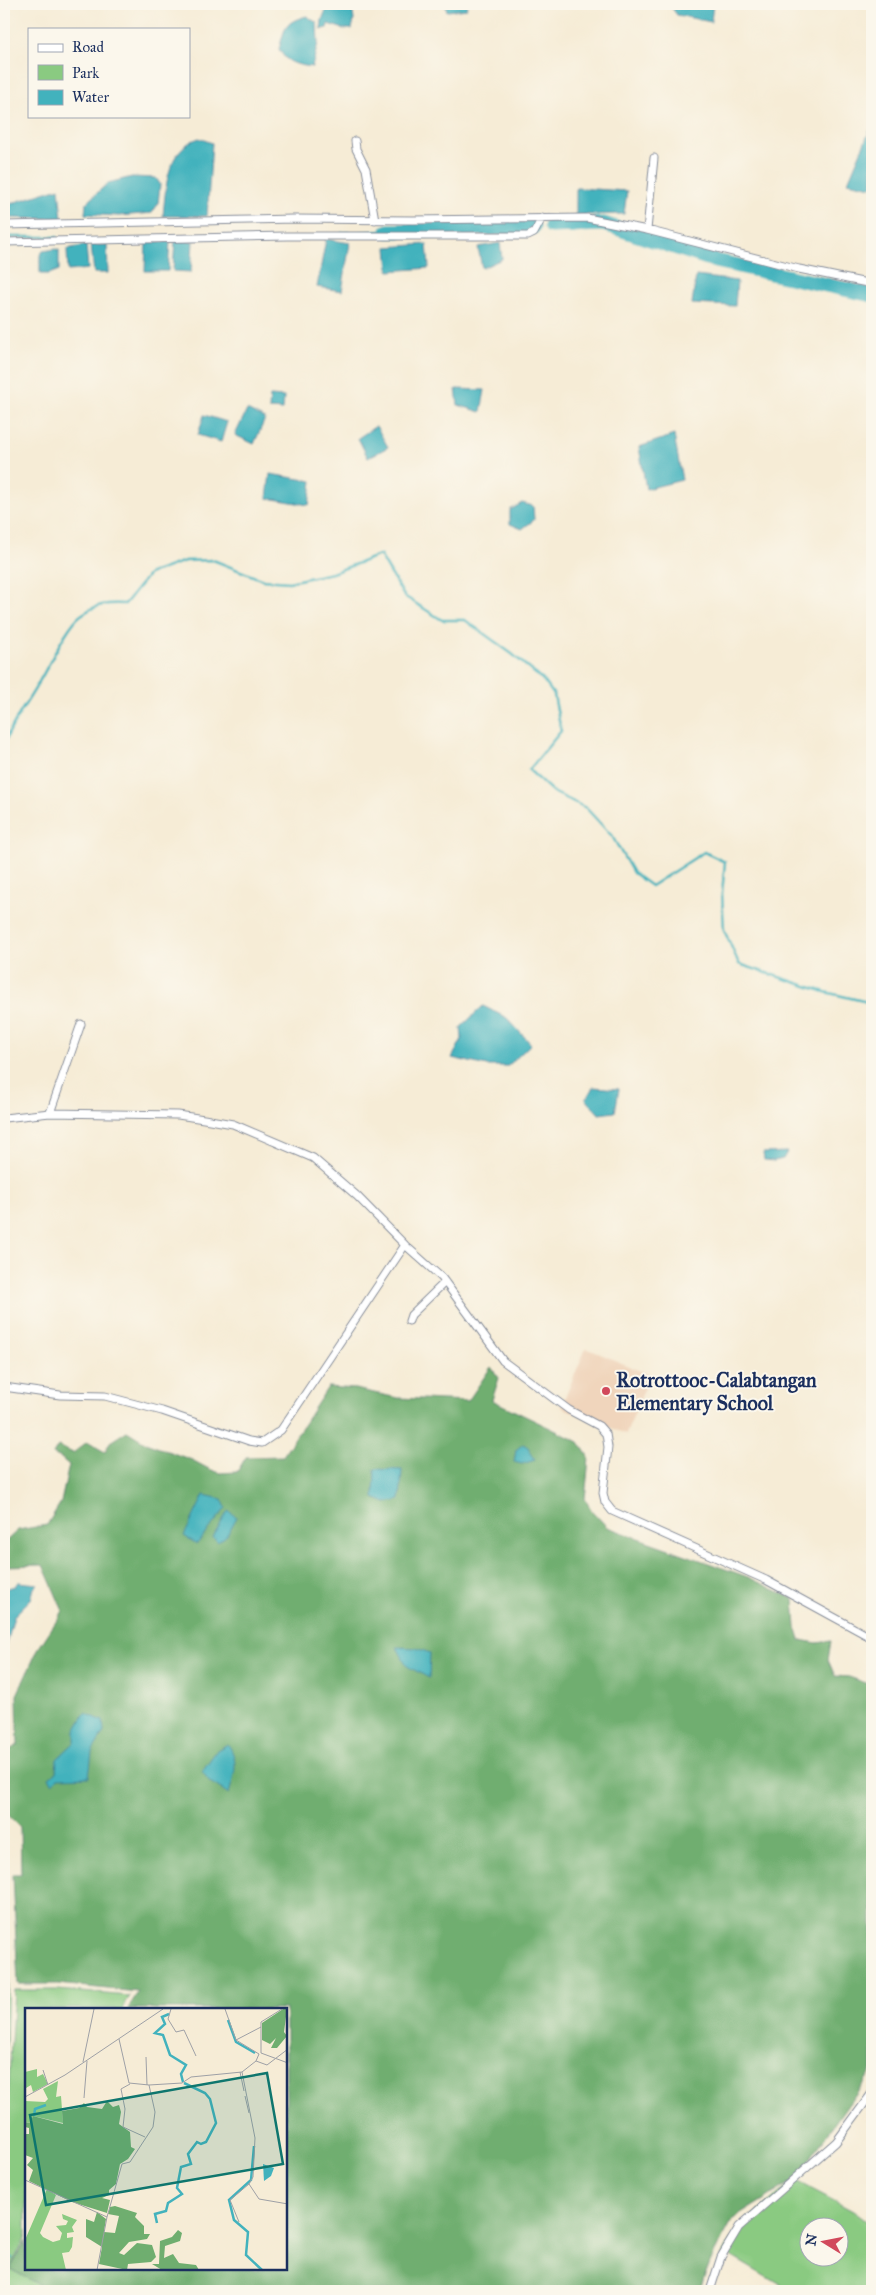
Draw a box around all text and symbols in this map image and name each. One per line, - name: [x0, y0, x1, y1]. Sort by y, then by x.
- legend: [28, 28, 190, 118]
- text: Road: [72, 38, 104, 56]
- text: Park: [72, 64, 99, 82]
- text: Water: [72, 88, 109, 106]
- place label: Rotrottooc-Calabtangan Elementary School: [616, 1368, 817, 1416]
- marker: Rotrottooc-Calabtangan Elementary School: [600, 1385, 612, 1397]
- inset map: [25, 2008, 288, 2270]
- north arrow: [798, 2218, 848, 2268]
- text: N: [802, 2232, 821, 2247]

